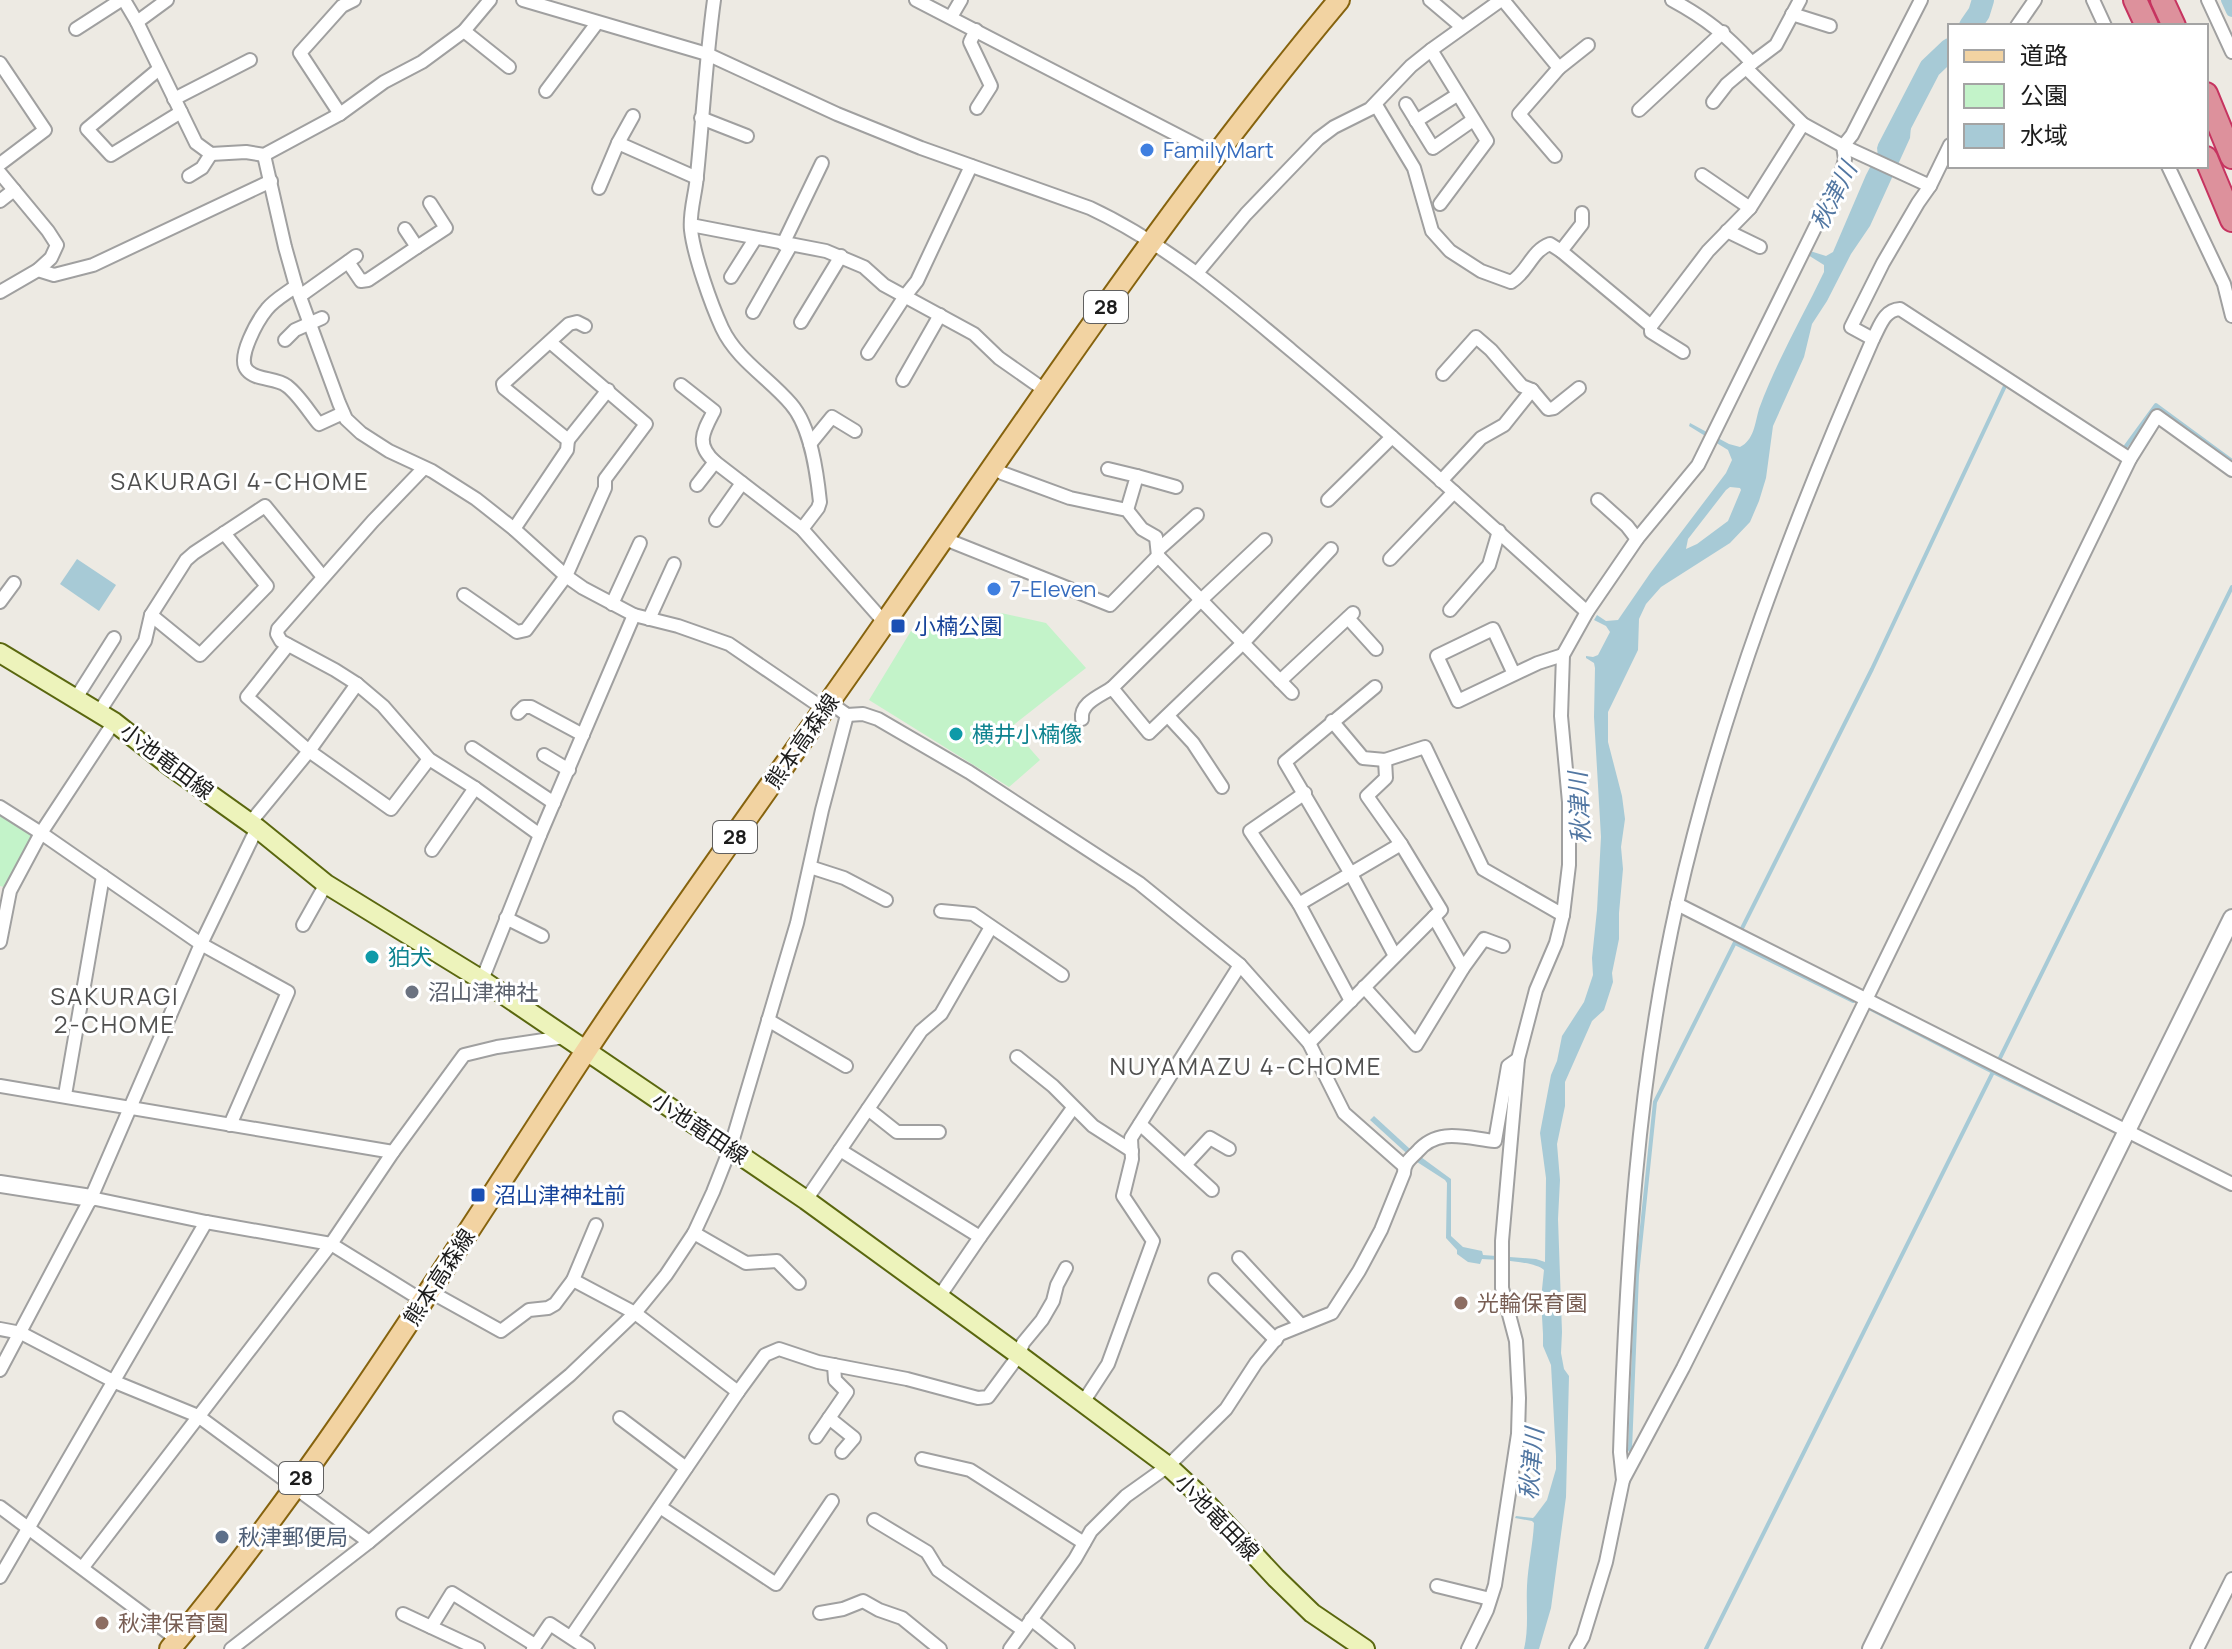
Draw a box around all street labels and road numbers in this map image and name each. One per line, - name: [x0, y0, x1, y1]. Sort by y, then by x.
- road number: 28: [1084, 291, 1128, 323]
- street label: 熊本高森線: [758, 687, 846, 795]
- street label: 小池竜田線: [114, 716, 220, 806]
- road number: 28: [713, 821, 757, 853]
- street label: 小池竜田線: [646, 1085, 754, 1171]
- street label: 熊本高森線: [396, 1223, 482, 1331]
- road number: 28: [279, 1462, 323, 1494]
- street label: 小池竜田線: [1168, 1467, 1266, 1567]

